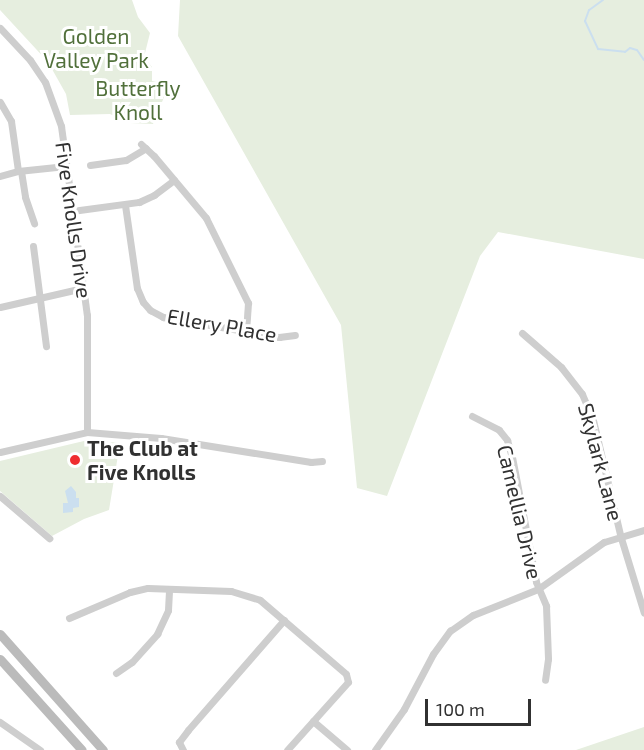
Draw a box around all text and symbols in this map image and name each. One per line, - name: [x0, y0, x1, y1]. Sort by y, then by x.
- park label: Golden Valley Park: [43, 23, 149, 73]
- park label: Butterfly Knoll: [95, 75, 181, 125]
- street label: Five Knolls Drive: [51, 140, 97, 300]
- street label: Ellery Place: [165, 303, 279, 347]
- street label: Skylark Lane: [573, 400, 629, 524]
- place label: The Club at Five Knolls: [87, 435, 198, 485]
- street label: Camellia Drive: [492, 442, 548, 582]
- marker: The Club at Five Knolls: [68, 453, 82, 467]
- scale bar: [428, 687, 534, 725]
- text: 100 m: [436, 698, 485, 720]

